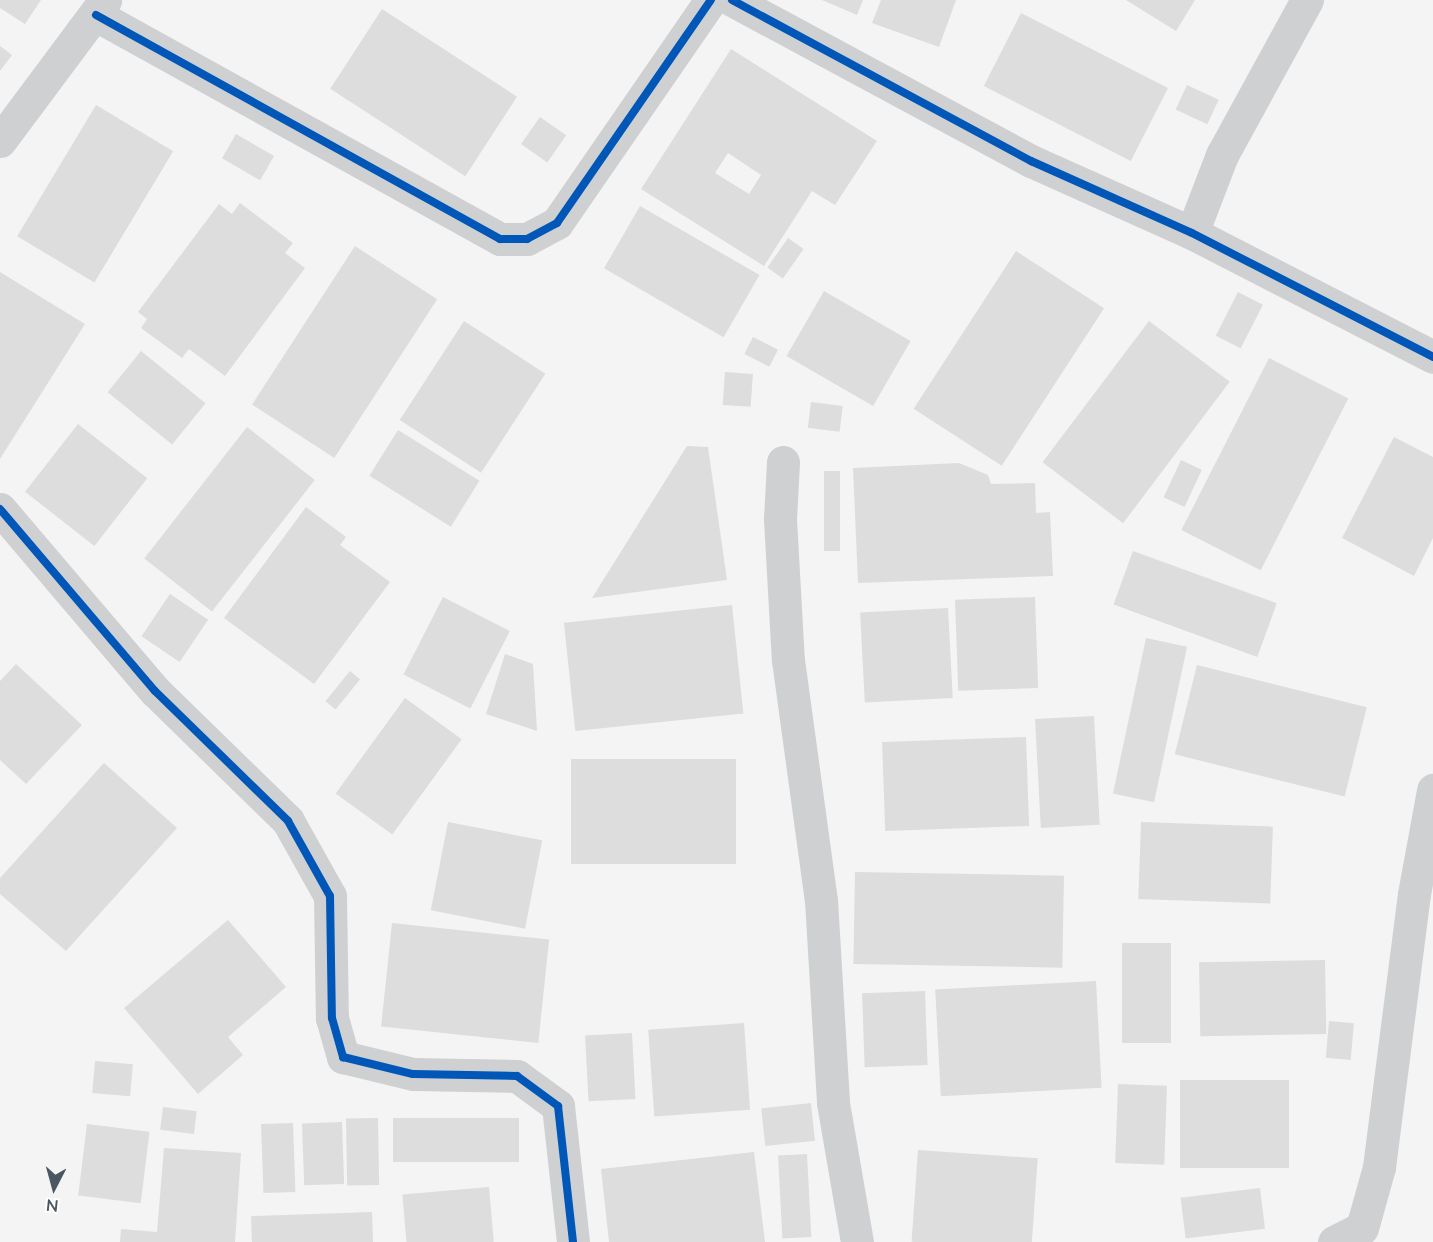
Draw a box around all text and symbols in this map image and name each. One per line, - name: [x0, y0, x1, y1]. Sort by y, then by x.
- north arrow: [24, 1158, 84, 1218]
- text: N: [45, 1196, 59, 1216]

